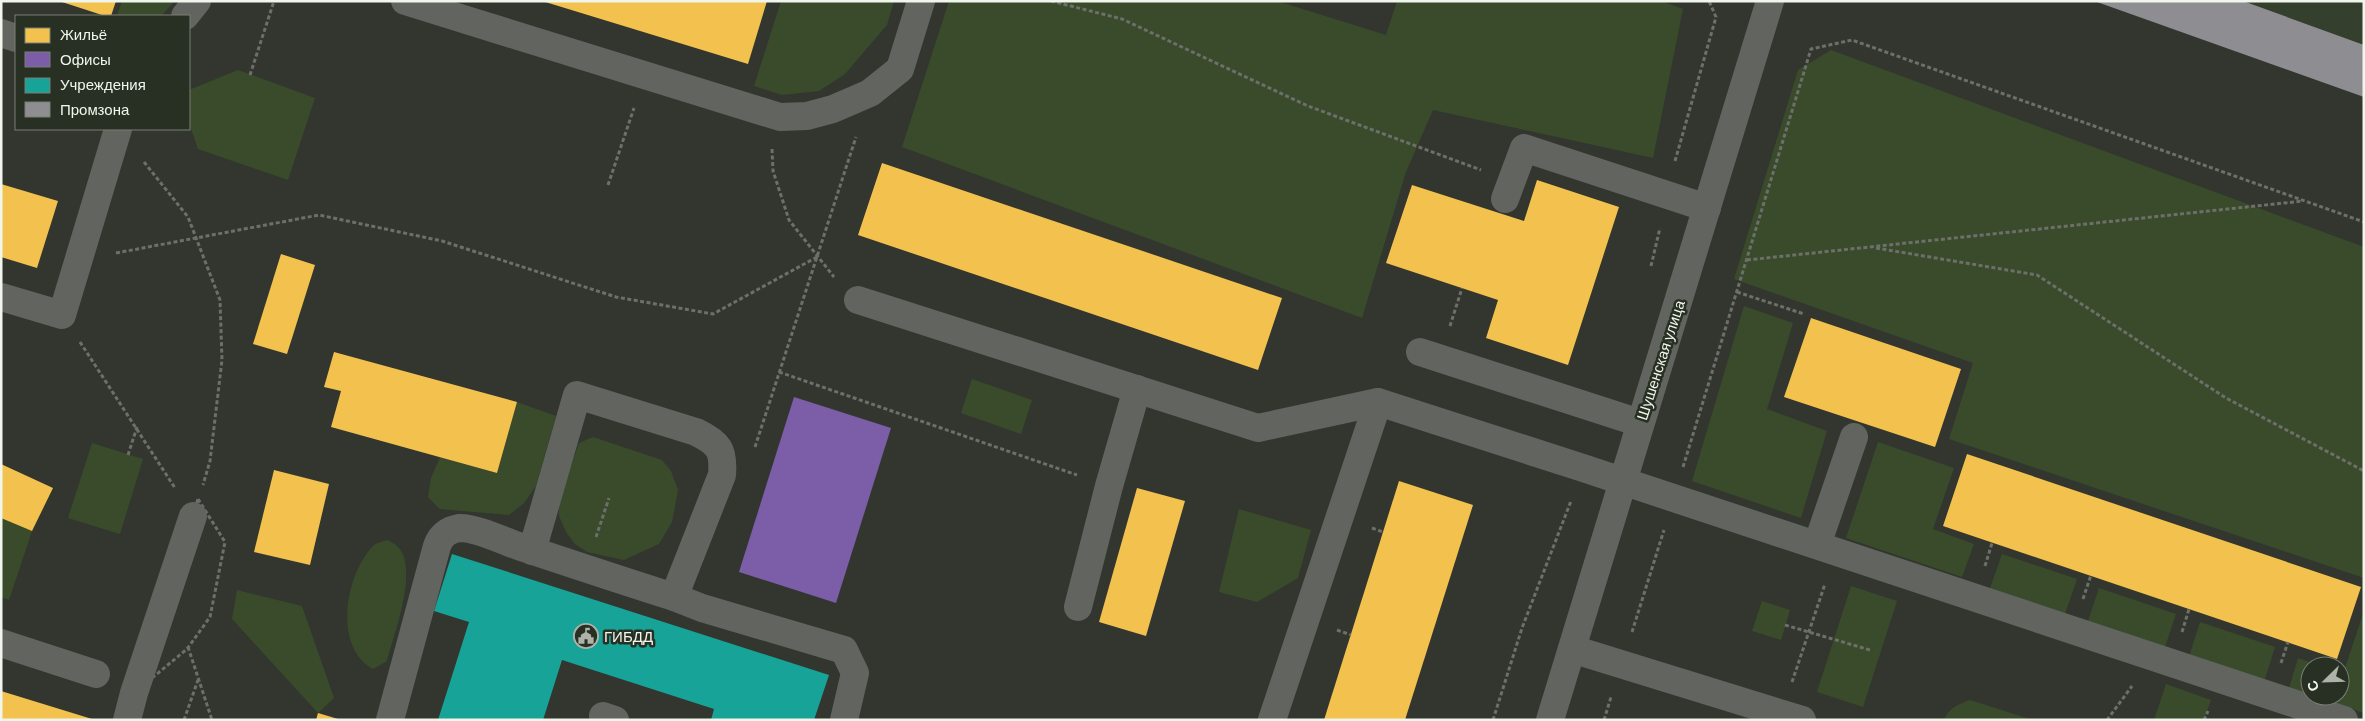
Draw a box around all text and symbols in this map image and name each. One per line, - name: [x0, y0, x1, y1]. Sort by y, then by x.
- legend: [15, 15, 190, 130]
- text: Жильё: [60, 25, 107, 43]
- text: Офисы: [60, 50, 111, 68]
- text: Учреждения: [60, 75, 146, 93]
- text: Промзона: [60, 100, 130, 118]
- street label: Шушенская улица: [1632, 297, 1688, 422]
- public building icon: ГИБДД: [573, 623, 599, 649]
- place label: ГИБДД: [604, 627, 653, 645]
- north arrow: [2300, 656, 2350, 706]
- text: С: [2303, 678, 2322, 694]

